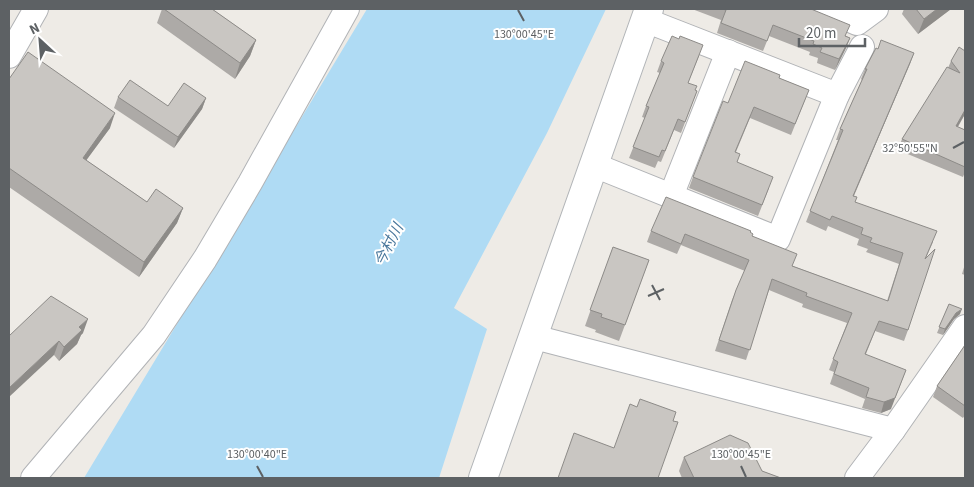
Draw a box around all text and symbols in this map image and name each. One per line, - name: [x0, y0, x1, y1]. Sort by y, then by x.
- north arrow: [15, 15, 65, 65]
- scale bar: [799, 15, 865, 47]
- text: N: [26, 18, 43, 40]
- text: 20 m: [806, 23, 836, 44]
- text: 130°00'45"E: [494, 26, 554, 43]
- text: 32°50'55"N: [882, 140, 938, 157]
- water label: 今村川: [369, 218, 409, 270]
- text: 130°00'40"E: [227, 446, 287, 463]
- text: 130°00'45"E: [711, 446, 771, 463]

